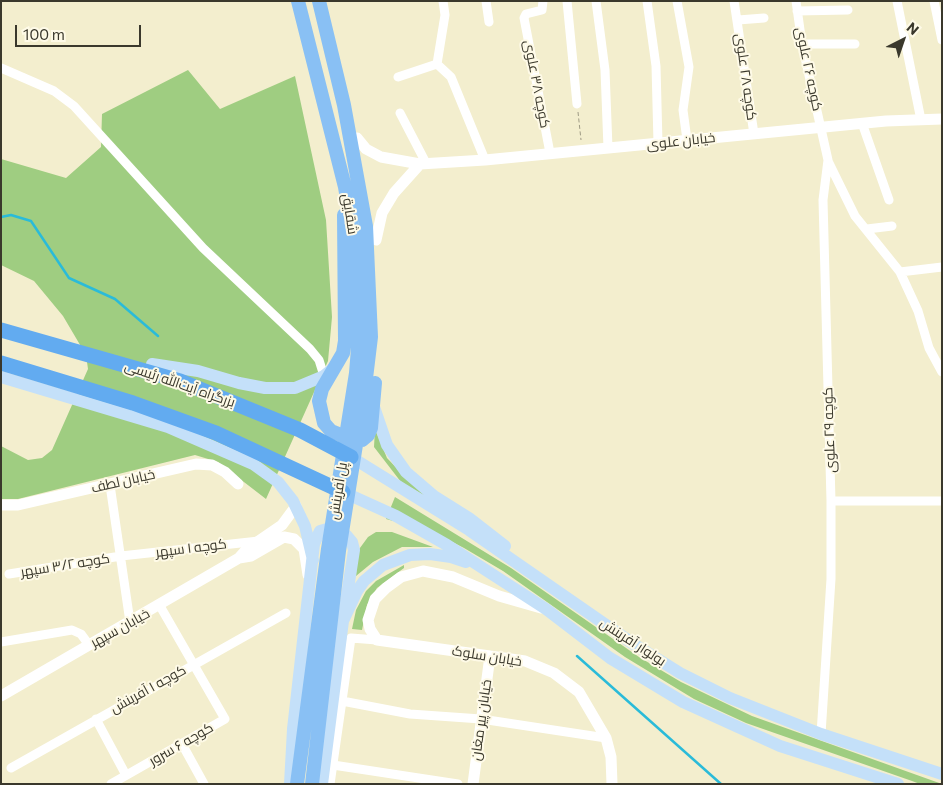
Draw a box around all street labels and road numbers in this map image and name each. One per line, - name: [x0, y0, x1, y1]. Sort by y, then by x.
- street label: کوچه ۲۶ علوی: [792, 26, 826, 112]
- street label: کوچه ۲۸ علوی: [732, 33, 760, 121]
- street label: کوچه ۳۸ علوی: [520, 38, 554, 130]
- street label: خیابان علوی: [646, 129, 716, 153]
- street label: شقایق: [339, 192, 361, 236]
- street label: بزرگراه آیت‌الله رئیسی: [122, 357, 238, 411]
- street label: کوچه ۲۹ علوی: [819, 387, 839, 473]
- street label: پل آفرینش: [325, 461, 351, 521]
- street label: خیابان لطف: [89, 466, 157, 496]
- street label: کوچه ۱ سپهر: [154, 535, 228, 561]
- street label: کوچه ۳/۲ سپهر: [19, 550, 111, 580]
- street label: خیابان سپهر: [87, 605, 153, 651]
- street label: بولوار آفرینش: [597, 614, 669, 670]
- street label: خیابان سلوک: [451, 642, 523, 670]
- street label: کوچه ۱ آفرینش: [107, 661, 189, 717]
- street label: خیابان پیر مغان: [467, 678, 495, 762]
- street label: کوچه ۶ سرور: [146, 719, 216, 769]

